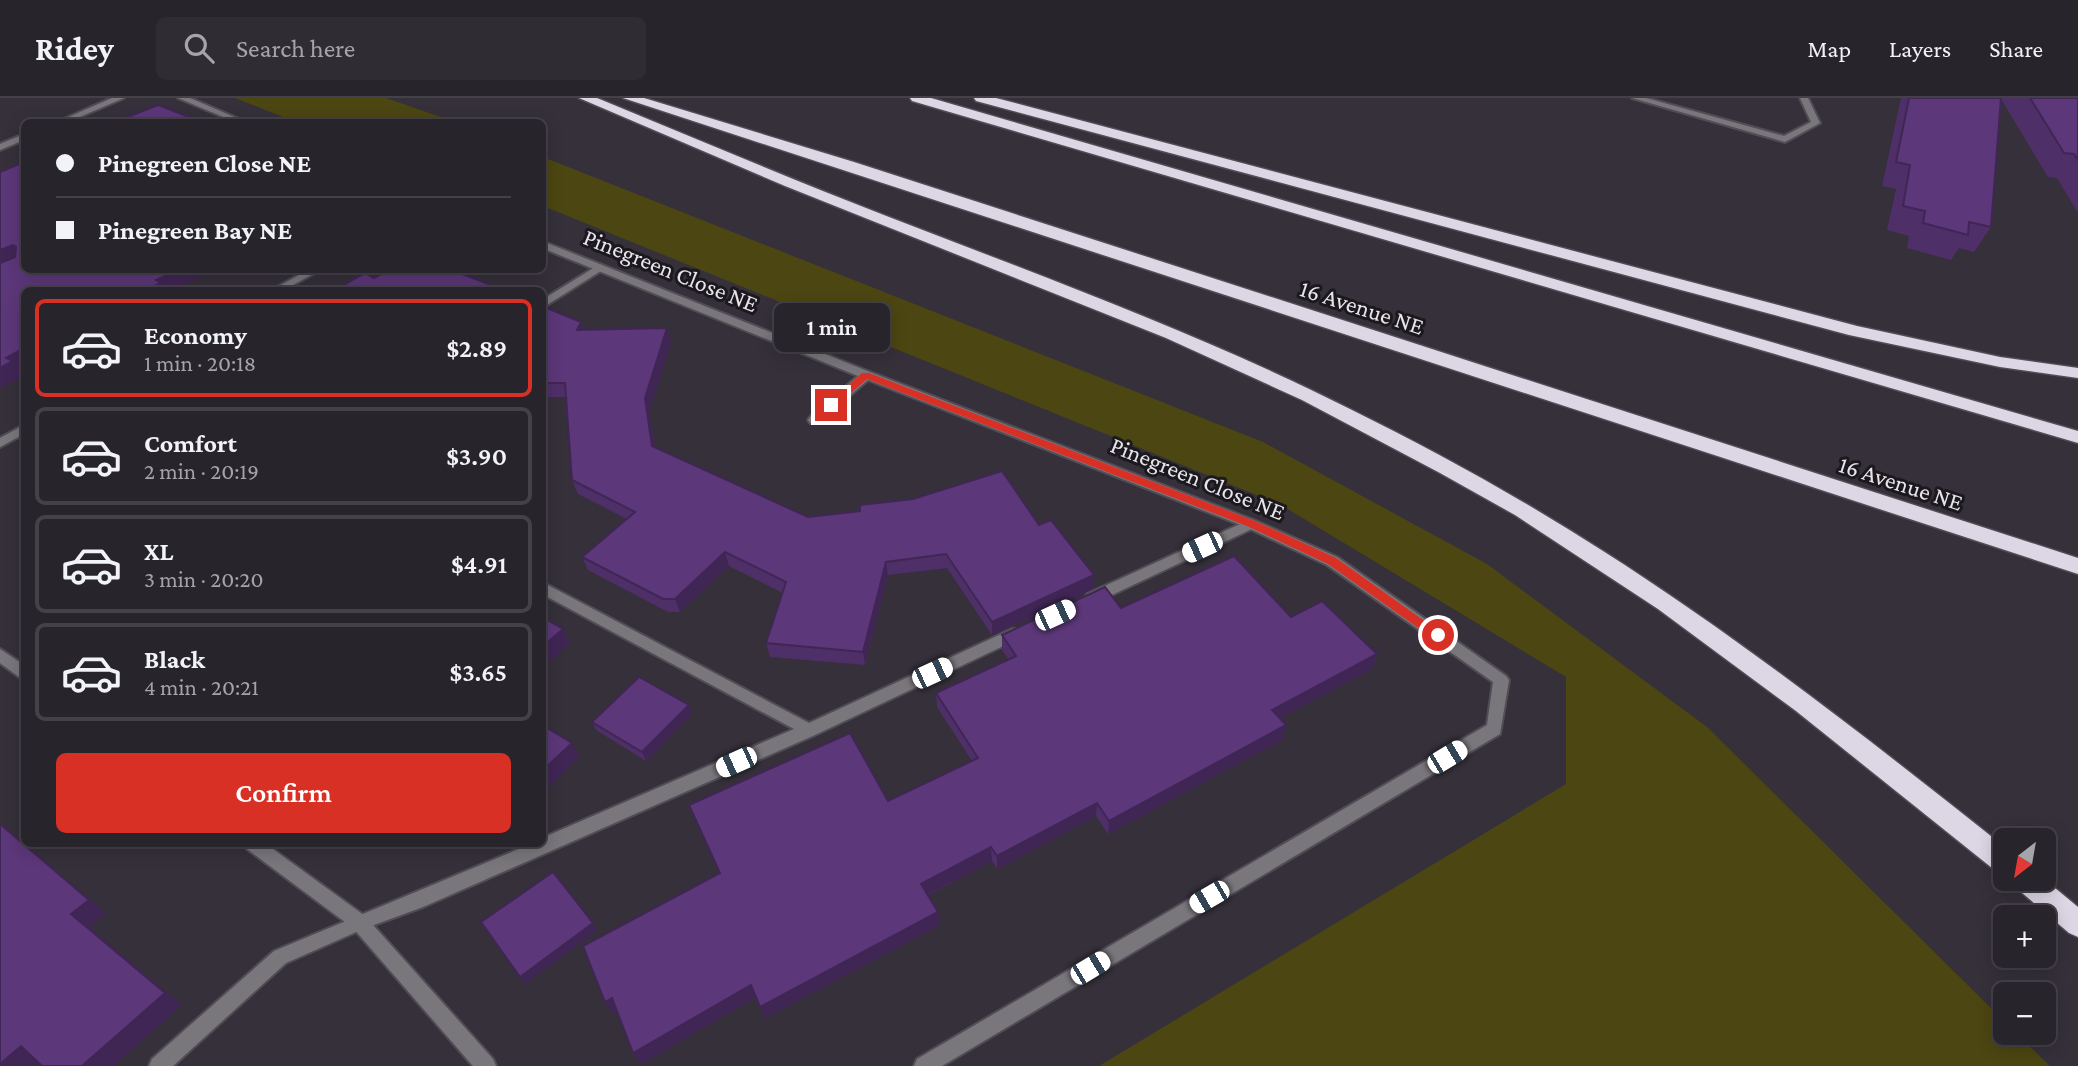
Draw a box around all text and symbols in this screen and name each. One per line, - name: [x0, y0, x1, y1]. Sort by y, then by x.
- search box: [156, 17, 646, 80]
- icon: search: [180, 29, 218, 67]
- text: Ridey: [35, 30, 114, 67]
- text: Search here: [236, 34, 355, 63]
- text: Map: [1807, 35, 1851, 62]
- text: Layers: [1889, 35, 1951, 62]
- text: Share: [1989, 35, 2043, 62]
- text: Pinegreen Close NE: [98, 149, 311, 178]
- text: Pinegreen Bay NE: [98, 216, 292, 245]
- street label: Pinegreen Close NE: [580, 223, 762, 317]
- street label: 16 Avenue NE: [1297, 274, 1427, 340]
- callout: 1 min: [773, 303, 889, 352]
- text: 1 min: [806, 314, 858, 340]
- icon: car: [60, 317, 123, 380]
- text: Economy: [144, 321, 247, 350]
- text: $2.89: [446, 334, 507, 363]
- text: 1 min · 20:18: [144, 350, 256, 376]
- route end: [815, 389, 847, 421]
- icon: car: [60, 425, 123, 488]
- text: Comfort: [144, 429, 237, 458]
- street label: Pinegreen Close NE: [1107, 431, 1289, 525]
- text: $3.90: [446, 442, 507, 471]
- street label: 16 Avenue NE: [1836, 450, 1966, 516]
- text: 2 min · 20:19: [144, 458, 259, 484]
- car: [1179, 529, 1226, 565]
- icon: car: [60, 533, 123, 596]
- text: XL: [144, 537, 173, 566]
- text: $4.91: [451, 550, 507, 579]
- text: 3 min · 20:20: [144, 566, 263, 592]
- car: [1032, 597, 1079, 633]
- route start: [1422, 619, 1454, 651]
- icon: car: [60, 641, 123, 704]
- text: Black: [144, 645, 205, 674]
- car: [909, 655, 956, 691]
- text: $3.65: [450, 658, 507, 687]
- text: 4 min · 20:21: [144, 674, 259, 700]
- car: [1424, 737, 1471, 777]
- car: [713, 744, 760, 780]
- button: Confirm: [56, 753, 511, 833]
- north arrow: [1993, 828, 2056, 891]
- map controls: [1993, 828, 2056, 1045]
- car: [1186, 877, 1233, 917]
- button: +: [1993, 905, 2056, 968]
- car: [1067, 948, 1114, 988]
- button: −: [1993, 982, 2056, 1045]

